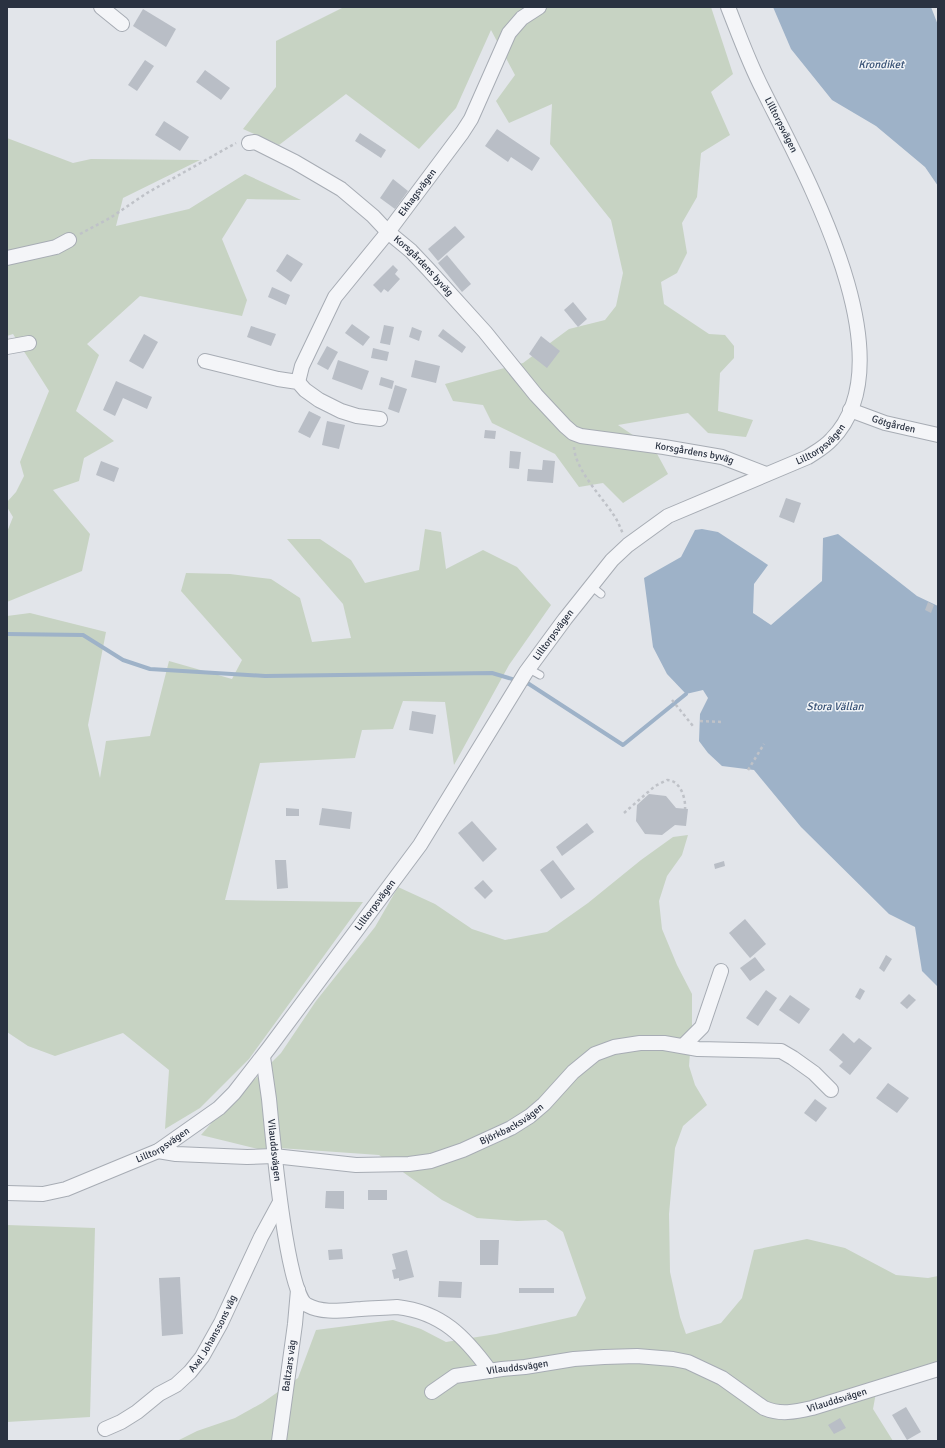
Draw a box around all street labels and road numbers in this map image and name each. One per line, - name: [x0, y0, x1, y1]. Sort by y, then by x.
- street label: Lilltorpsvägen: [762, 95, 800, 155]
- street label: Ekhagsvägen: [396, 167, 439, 219]
- street label: Korsgårdens byväg: [391, 233, 456, 299]
- street label: Götgården: [870, 413, 917, 436]
- street label: Lilltorpsvägen: [794, 422, 848, 467]
- street label: Korsgårdens byväg: [654, 440, 736, 467]
- street label: Lilltorpsvägen: [531, 607, 576, 663]
- street label: Lilltorpsvägen: [352, 877, 398, 933]
- street label: Björkbacksvägen: [478, 1101, 546, 1148]
- street label: Vilauddsvägen: [265, 1118, 284, 1182]
- street label: Lilltorpsvägen: [134, 1125, 192, 1166]
- street label: Axel Johanssons väg: [186, 1293, 239, 1375]
- street label: Baltzars väg: [280, 1339, 299, 1392]
- street label: Vilauddsvägen: [486, 1357, 549, 1377]
- street label: Vilauddsvägen: [806, 1385, 868, 1415]

